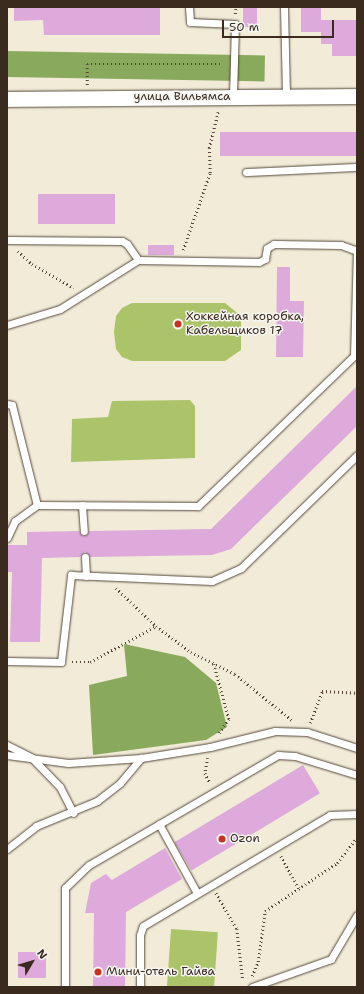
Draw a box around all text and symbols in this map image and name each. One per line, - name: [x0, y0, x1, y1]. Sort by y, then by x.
- scale bar: [224, 12, 336, 38]
- text: 50 m: [229, 19, 259, 35]
- street label: улица Вильямса: [134, 90, 230, 104]
- place label: Хоккейная коробка, Кабельщиков 17: [186, 310, 304, 338]
- marker: Хоккейная коробка, Кабельщиков 17: [173, 319, 183, 329]
- place label: Ozon: [230, 832, 260, 846]
- marker: Ozon: [217, 834, 227, 844]
- north arrow: [12, 942, 52, 982]
- text: N: [33, 946, 50, 962]
- place label: Мини-отель Гайва: [106, 965, 215, 979]
- marker: Мини-отель Гайва: [93, 967, 103, 977]

